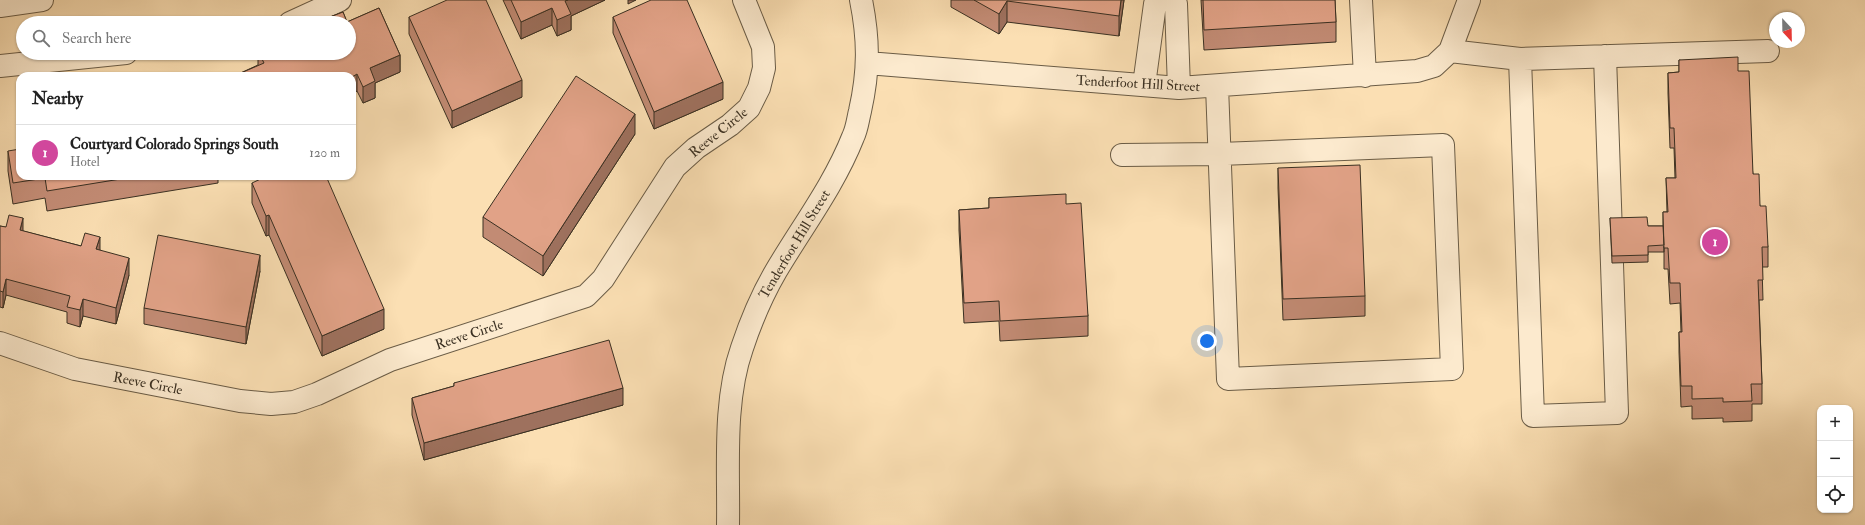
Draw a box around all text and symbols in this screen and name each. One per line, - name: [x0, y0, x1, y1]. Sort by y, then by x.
- north arrow: [1769, 12, 1805, 48]
- search box: [16, 16, 356, 60]
- icon: search: [30, 27, 52, 49]
- text: Search here: [62, 29, 131, 48]
- street label: Tenderfoot Hill Street: [1076, 72, 1201, 95]
- text: Nearby: [32, 88, 83, 109]
- street label: Reeve Circle: [686, 104, 751, 161]
- text: Courtyard Colorado Springs South: [70, 135, 279, 154]
- text: 1: [43, 145, 47, 161]
- text: 120 m: [309, 145, 340, 161]
- text: Hotel: [70, 154, 100, 170]
- street label: Tenderfoot Hill Street: [755, 186, 834, 302]
- pin: 1: [1702, 227, 1728, 257]
- street label: Reeve Circle: [433, 315, 505, 353]
- your location: [1197, 331, 1217, 351]
- street label: Reeve Circle: [112, 368, 184, 399]
- map controls: [1817, 405, 1853, 513]
- button: +: [1817, 405, 1853, 441]
- button: −: [1817, 441, 1853, 477]
- button: locate: [1817, 477, 1853, 513]

